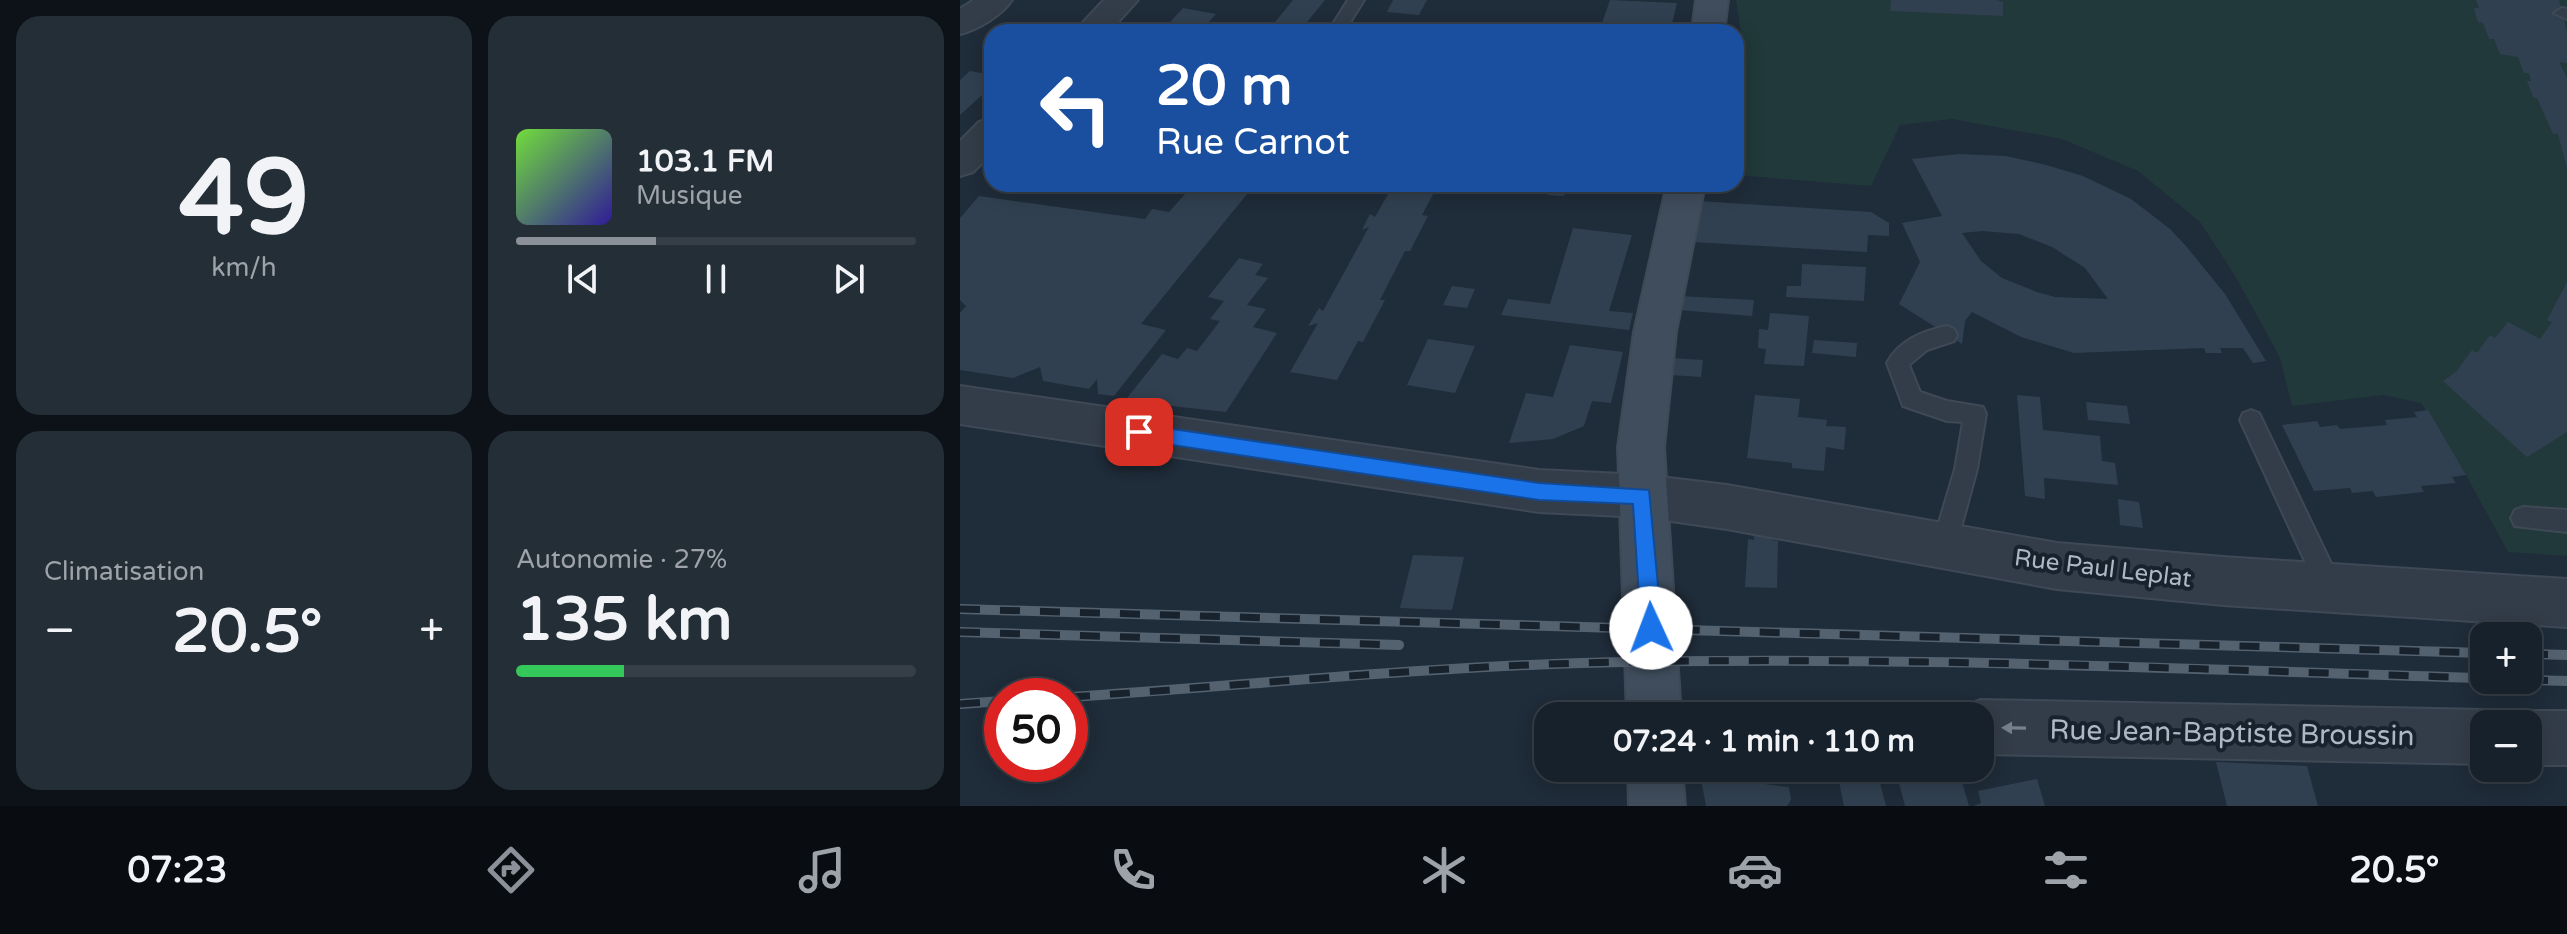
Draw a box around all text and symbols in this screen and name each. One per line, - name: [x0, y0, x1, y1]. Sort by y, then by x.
- text: 20 m: [1156, 53, 1292, 120]
- icon: left: [1024, 56, 1128, 160]
- text: Rue Carnot: [1156, 121, 1350, 164]
- text: 49: [179, 137, 309, 262]
- text: 103.1 FM: [636, 143, 774, 180]
- text: Musique: [636, 180, 743, 211]
- text: km/h: [211, 252, 277, 283]
- icon: previous: [561, 257, 605, 301]
- icon: pause: [694, 257, 738, 301]
- icon: next: [827, 257, 871, 301]
- pin: [1105, 398, 1173, 466]
- icon: arrive: [1117, 410, 1161, 454]
- street label: Rue Paul Leplat: [2013, 543, 2193, 594]
- text: Autonomie · 27%: [516, 544, 727, 575]
- text: Climatisation: [44, 556, 204, 587]
- text: 135 km: [516, 584, 732, 656]
- position arrow: [1609, 586, 1693, 670]
- text: 20.5°: [172, 596, 322, 668]
- text: −: [44, 605, 75, 658]
- text: +: [419, 605, 444, 658]
- map controls: [2470, 622, 2542, 782]
- button: +: [2470, 622, 2542, 694]
- speed limit sign: 50: [984, 678, 1088, 782]
- button: −: [2470, 710, 2542, 782]
- street label: Rue Jean-Baptiste Broussin: [2049, 713, 2415, 753]
- one-way arrow: [2001, 722, 2026, 734]
- text: 07:24 · 1 min · 110 m: [1613, 723, 1915, 760]
- icon: directions: [483, 842, 539, 898]
- icon: music: [794, 842, 850, 898]
- icon: phone: [1105, 842, 1161, 898]
- icon: climate: [1416, 842, 1472, 898]
- icon: car: [1727, 842, 1783, 898]
- icon: filters: [2038, 842, 2094, 898]
- text: 07:23: [128, 849, 227, 892]
- text: 20.5°: [2349, 849, 2439, 892]

